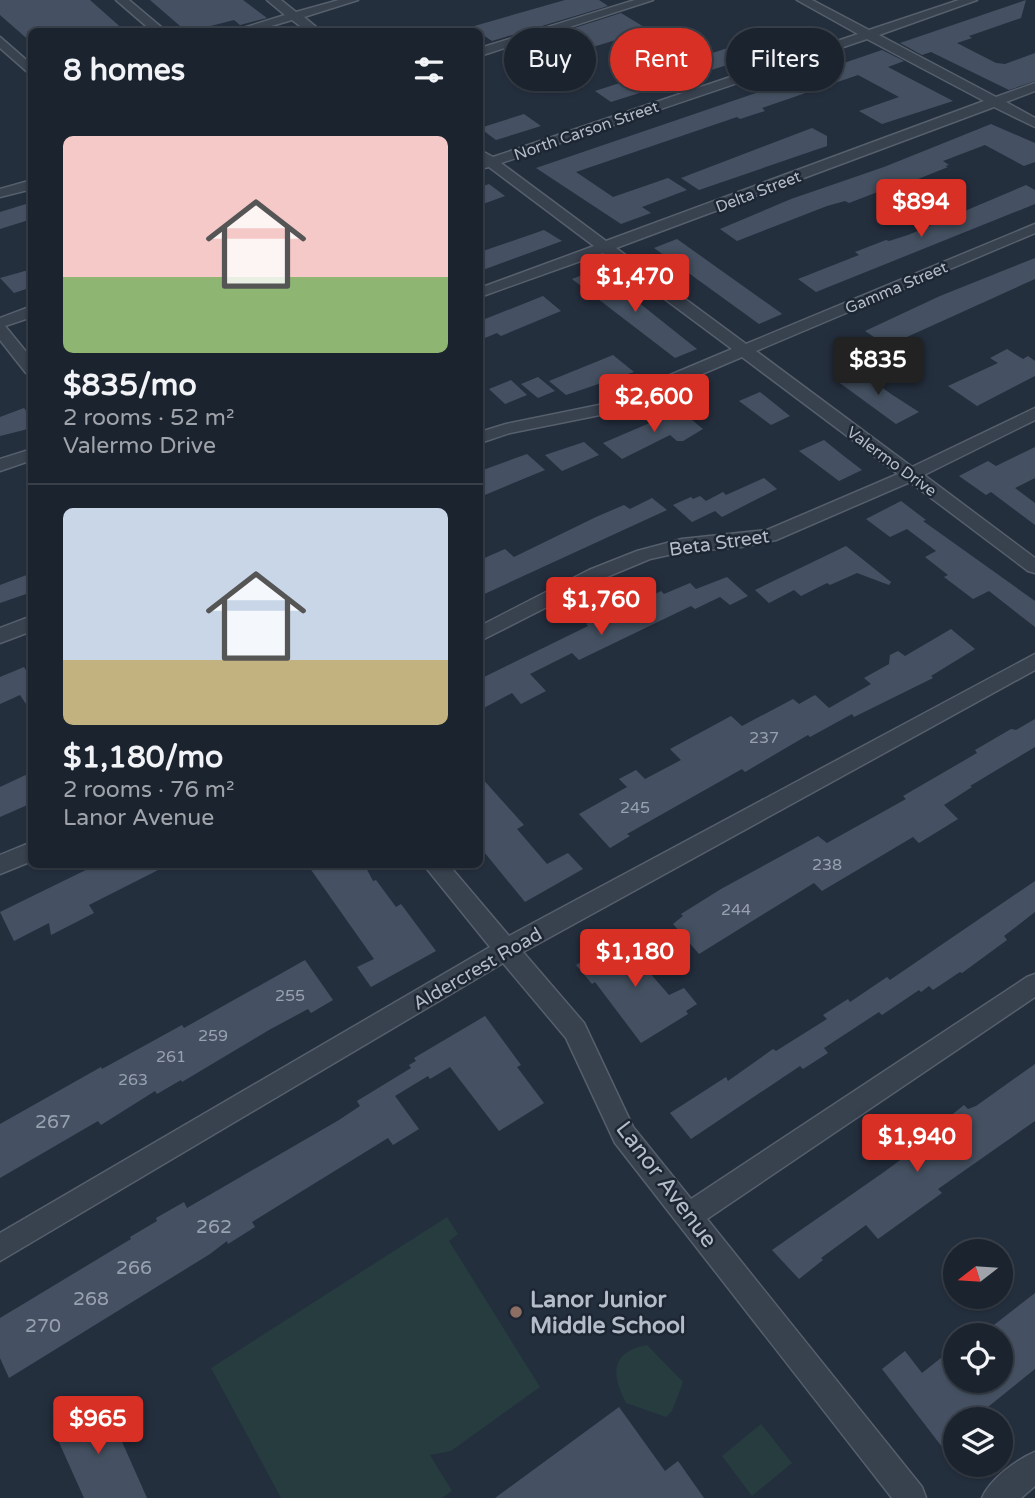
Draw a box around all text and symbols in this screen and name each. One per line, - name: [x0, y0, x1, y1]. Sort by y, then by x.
- chip: Buy: [504, 28, 596, 91]
- chip: Rent: [610, 28, 712, 91]
- chip: Filters: [726, 28, 844, 91]
- icon: filters: [410, 51, 448, 89]
- text: 8 homes: [63, 52, 185, 89]
- street label: North Carson Street: [511, 97, 661, 165]
- street label: Delta Street: [713, 167, 804, 217]
- pin: $894: [880, 180, 962, 239]
- icon: home: [193, 181, 319, 307]
- text: $894: [892, 188, 950, 216]
- pin: $1,470: [578, 254, 692, 314]
- street label: Gamma Street: [842, 257, 951, 318]
- text: $1,470: [596, 263, 674, 291]
- pin: $835: [837, 338, 919, 397]
- text: $835: [849, 346, 907, 374]
- text: $835/mo: [63, 367, 197, 404]
- pin: $2,600: [597, 374, 711, 434]
- text: $2,600: [615, 383, 693, 411]
- text: 2 rooms · 52 m²: [63, 404, 234, 432]
- street label: Valermo Drive: [843, 422, 940, 501]
- text: Valermo Drive: [63, 432, 216, 460]
- street label: Beta Street: [668, 525, 771, 561]
- icon: home: [193, 553, 319, 679]
- pin: $1,760: [544, 578, 658, 637]
- text: $1,760: [562, 586, 640, 614]
- house number: 237: [749, 728, 779, 748]
- text: $1,180/mo: [63, 739, 223, 776]
- text: 2 rooms · 76 m²: [63, 776, 234, 804]
- house number: 245: [620, 798, 650, 818]
- text: Lanor Avenue: [63, 804, 214, 832]
- house number: 238: [812, 855, 842, 875]
- house number: 244: [721, 900, 751, 920]
- street label: Aldercrest Road: [409, 923, 546, 1015]
- pin: $1,180: [578, 930, 692, 989]
- text: $1,180: [596, 938, 674, 966]
- house number: 255: [275, 986, 305, 1006]
- house number: 259: [198, 1026, 228, 1046]
- house number: 261: [156, 1047, 186, 1067]
- house number: 263: [118, 1070, 148, 1090]
- house number: 267: [35, 1111, 71, 1133]
- pin: $1,940: [860, 1114, 974, 1174]
- street label: Lanor Avenue: [609, 1116, 723, 1253]
- text: $1,940: [878, 1123, 956, 1151]
- house number: 262: [196, 1216, 232, 1238]
- north arrow: [943, 1239, 1013, 1309]
- map controls: [943, 1239, 1013, 1477]
- house number: 266: [116, 1257, 152, 1279]
- place label: Lanor Junior Middle School: [530, 1286, 686, 1340]
- house number: 268: [73, 1288, 109, 1310]
- marker: Lanor Junior Middle School: [508, 1304, 524, 1320]
- house number: 270: [25, 1315, 61, 1337]
- button: locate: [943, 1323, 1013, 1393]
- pin: $965: [57, 1396, 139, 1456]
- text: $965: [69, 1405, 127, 1433]
- button: layers: [943, 1407, 1013, 1477]

